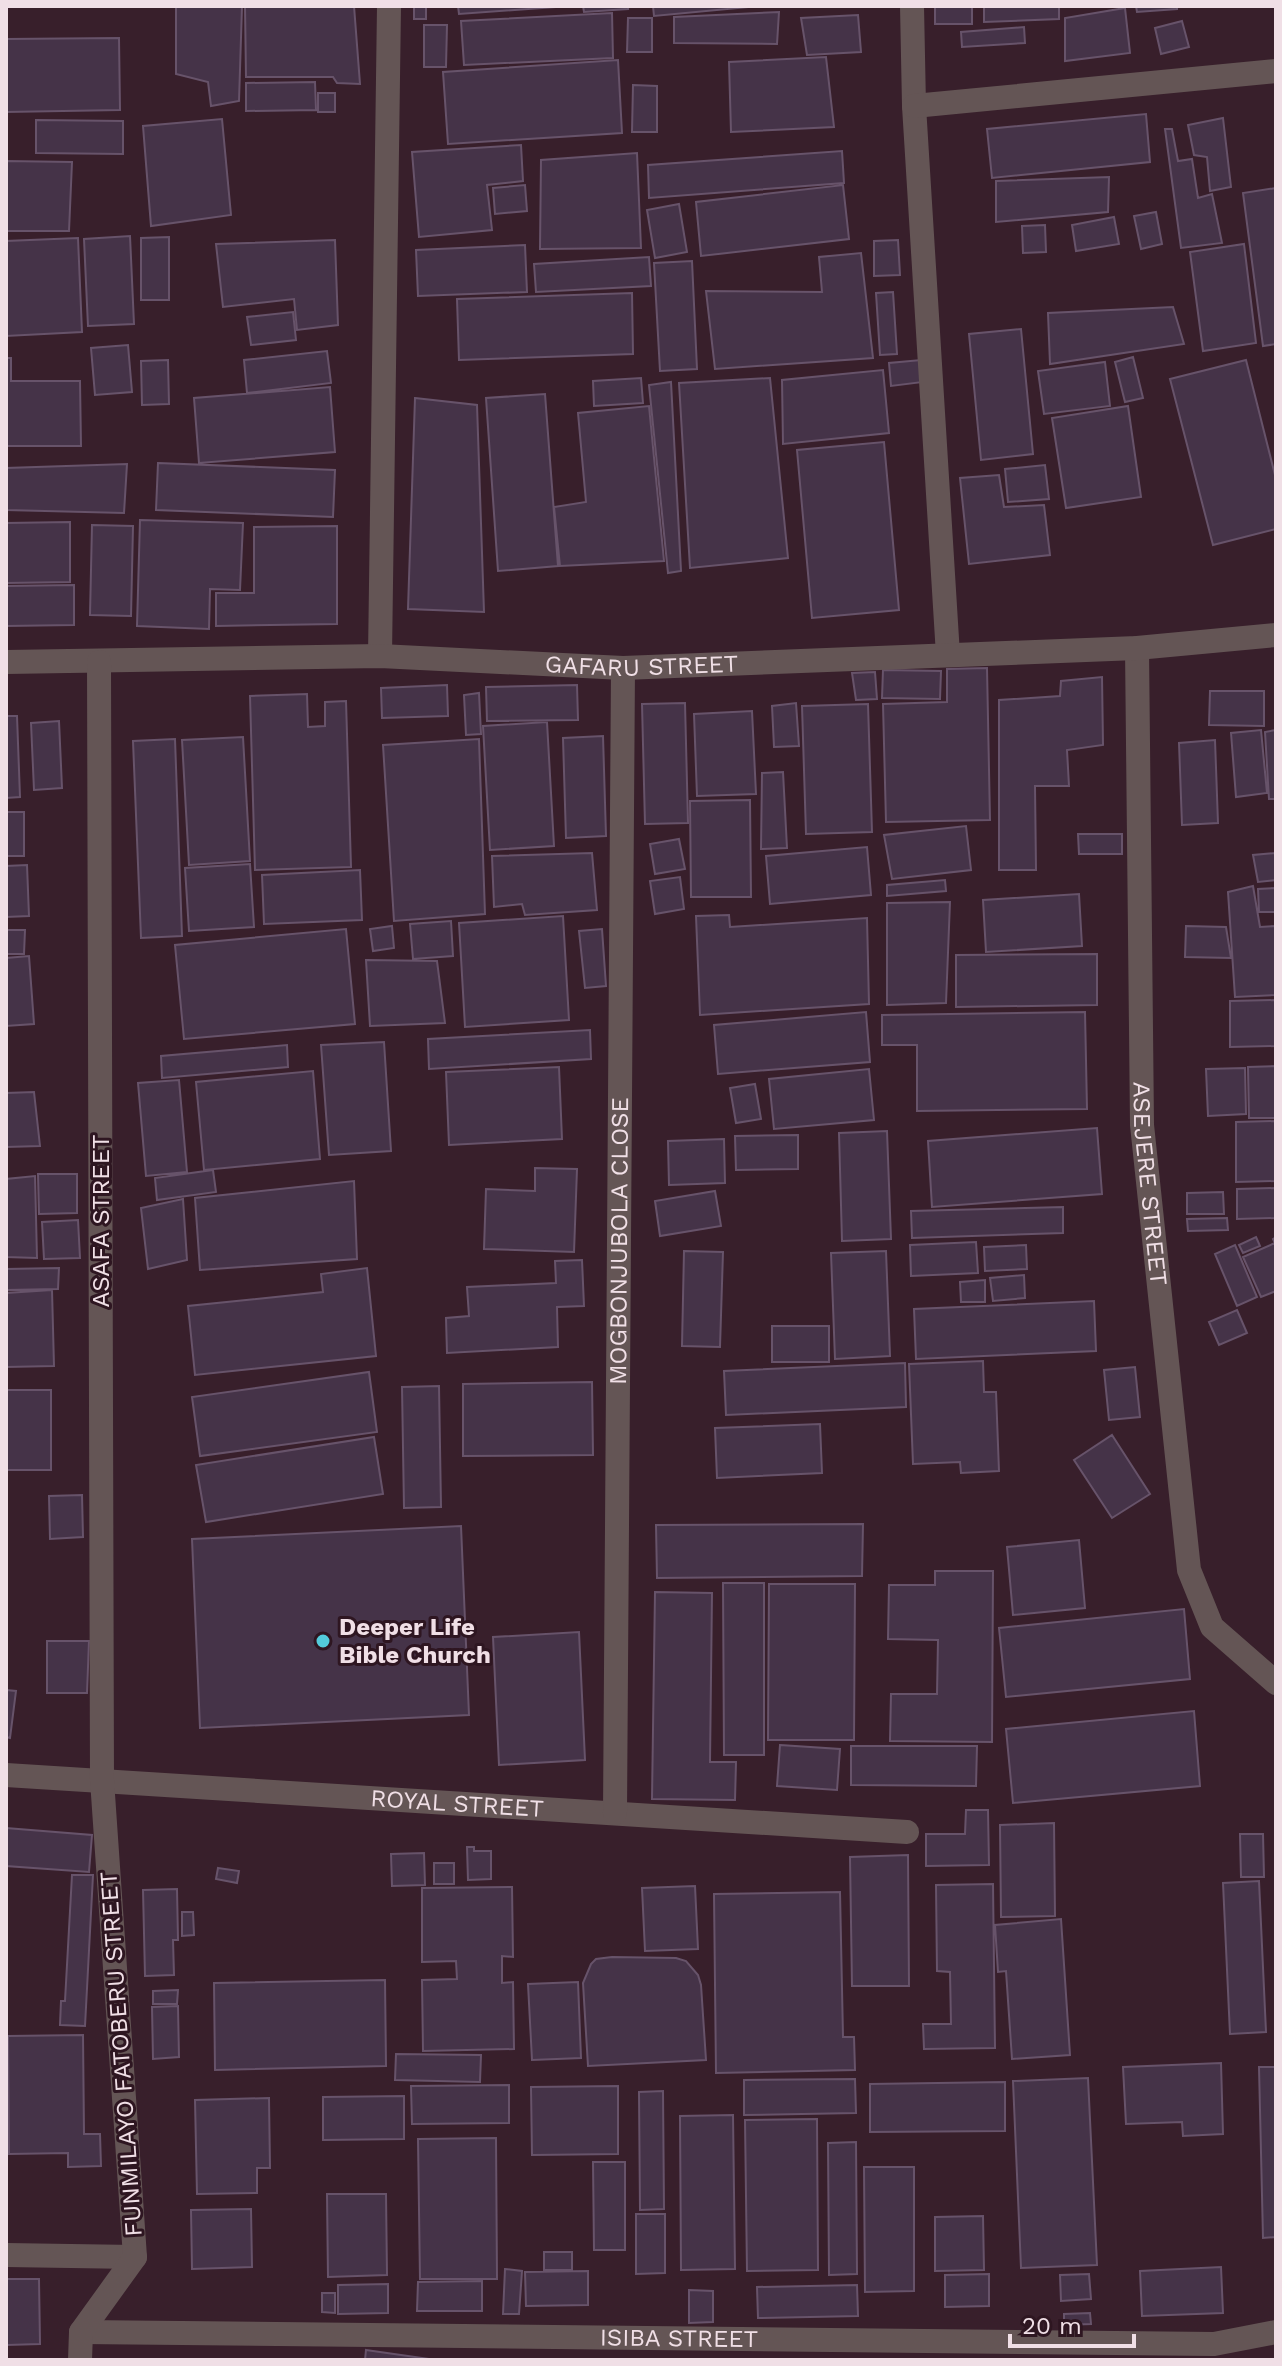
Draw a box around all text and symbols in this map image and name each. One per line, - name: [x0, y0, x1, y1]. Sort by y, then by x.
- street label: GAFARU STREET: [544, 650, 739, 682]
- street label: ASEJERE STREET: [1128, 1081, 1173, 1287]
- street label: MOGBONJUBOLA CLOSE: [604, 1097, 634, 1385]
- street label: ASAFA STREET: [87, 1135, 115, 1307]
- place label: Deeper Life Bible Church: [339, 1613, 491, 1669]
- marker: Deeper Life Bible Church: [314, 1632, 332, 1650]
- street label: ROYAL STREET: [370, 1784, 545, 1823]
- street label: FUNMILAYO FATOBERU STREET: [94, 1871, 148, 2237]
- scale bar: [1010, 2298, 1134, 2348]
- text: 20 m: [1022, 2312, 1082, 2340]
- street label: ISIBA STREET: [600, 2323, 758, 2353]

